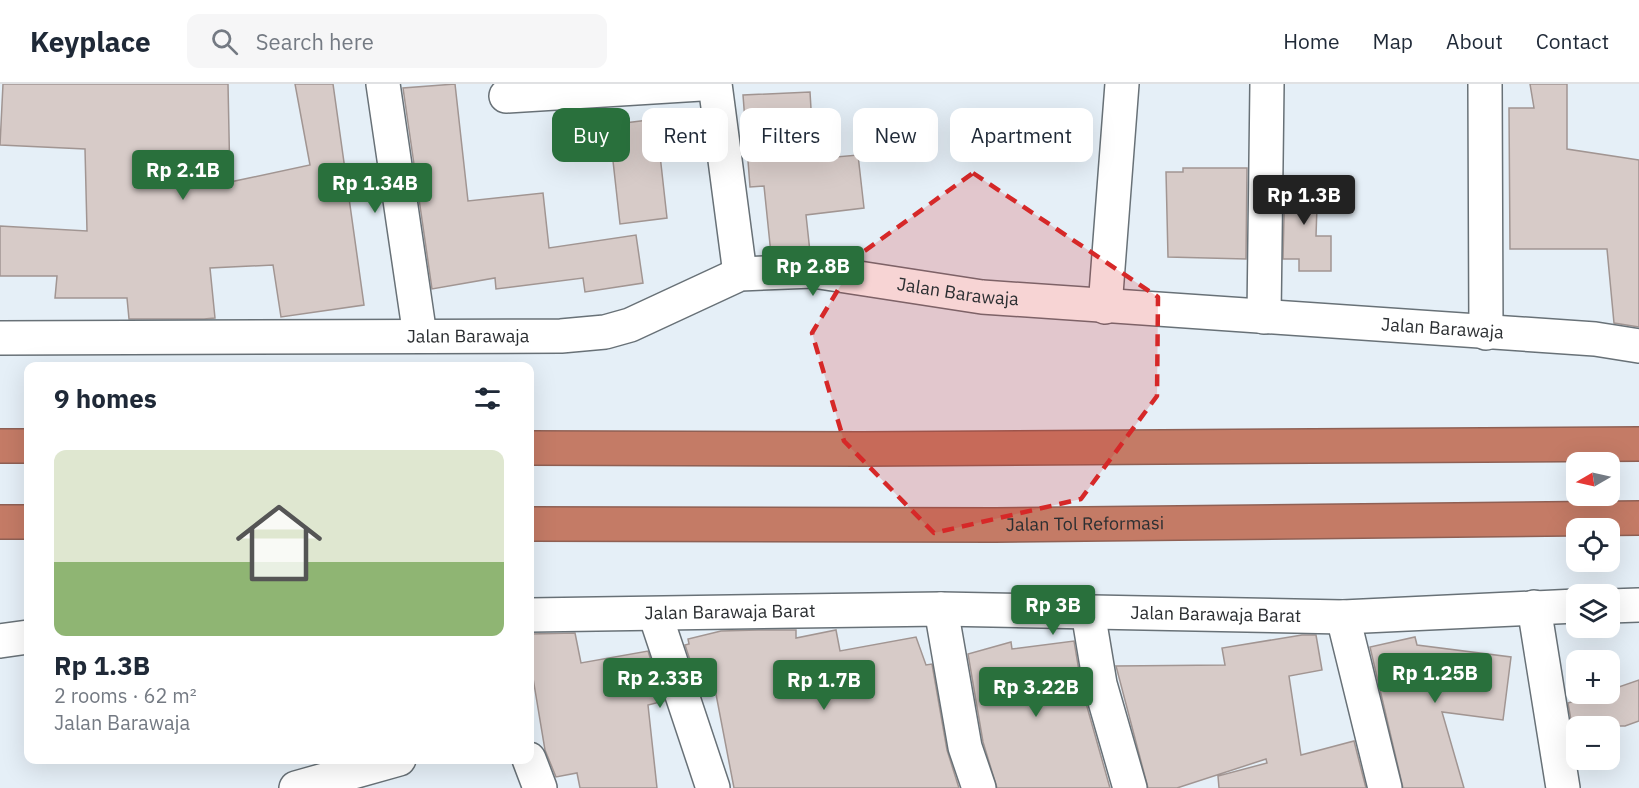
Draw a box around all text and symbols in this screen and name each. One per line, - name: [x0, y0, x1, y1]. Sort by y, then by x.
- search box: [187, 14, 607, 68]
- text: Keyplace: [30, 23, 151, 60]
- icon: search: [208, 25, 241, 58]
- text: Search here: [256, 27, 374, 56]
- text: Home: [1283, 27, 1340, 55]
- text: Map: [1373, 27, 1413, 55]
- text: About: [1446, 27, 1503, 55]
- text: Contact: [1536, 27, 1609, 55]
- chip: Buy: [552, 108, 630, 162]
- chip: Rent: [642, 108, 728, 162]
- chip: Filters: [740, 108, 841, 162]
- chip: New: [853, 108, 938, 162]
- chip: Apartment: [950, 108, 1093, 162]
- pin: Rp 2.1B: [128, 150, 238, 201]
- text: Rp 2.1B: [146, 156, 220, 183]
- pin: Rp 1.34B: [313, 163, 437, 214]
- text: Rp 1.34B: [332, 169, 418, 196]
- pin: Rp 1.3B: [1249, 175, 1359, 226]
- text: Rp 1.3B: [1267, 181, 1341, 208]
- pin: Rp 2.8B: [758, 246, 868, 297]
- text: Rp 2.8B: [776, 252, 850, 279]
- street label: Jalan Barawaja: [896, 272, 1020, 311]
- street label: Jalan Barawaja: [1380, 312, 1505, 344]
- street label: Jalan Barawaja: [407, 324, 530, 348]
- text: 9 homes: [54, 381, 157, 415]
- icon: filters: [471, 382, 504, 415]
- north arrow: [1566, 452, 1620, 506]
- map controls: [1566, 452, 1620, 770]
- icon: home: [225, 489, 333, 597]
- street label: Jalan Tol Reformasi: [1006, 511, 1164, 536]
- button: locate: [1566, 518, 1620, 572]
- button: layers: [1566, 584, 1620, 638]
- pin: Rp 3B: [1011, 585, 1095, 636]
- text: Rp 3B: [1025, 591, 1081, 618]
- street label: Jalan Barawaja Barat: [644, 599, 816, 624]
- street label: Jalan Barawaja Barat: [1130, 601, 1302, 627]
- text: Rp 1.3B: [54, 648, 150, 682]
- button: +: [1566, 650, 1620, 704]
- pin: Rp 1.25B: [1373, 653, 1497, 704]
- pin: Rp 2.33B: [598, 658, 722, 709]
- text: Rp 1.25B: [1392, 659, 1478, 686]
- pin: Rp 1.7B: [769, 660, 879, 711]
- text: Rp 2.33B: [617, 664, 703, 691]
- text: Rp 1.7B: [787, 666, 861, 693]
- pin: Rp 3.22B: [974, 667, 1098, 718]
- text: Rp 3.22B: [993, 673, 1079, 700]
- text: 2 rooms · 62 m²: [54, 682, 197, 709]
- text: Jalan Barawaja: [54, 709, 190, 736]
- button: −: [1566, 716, 1620, 770]

